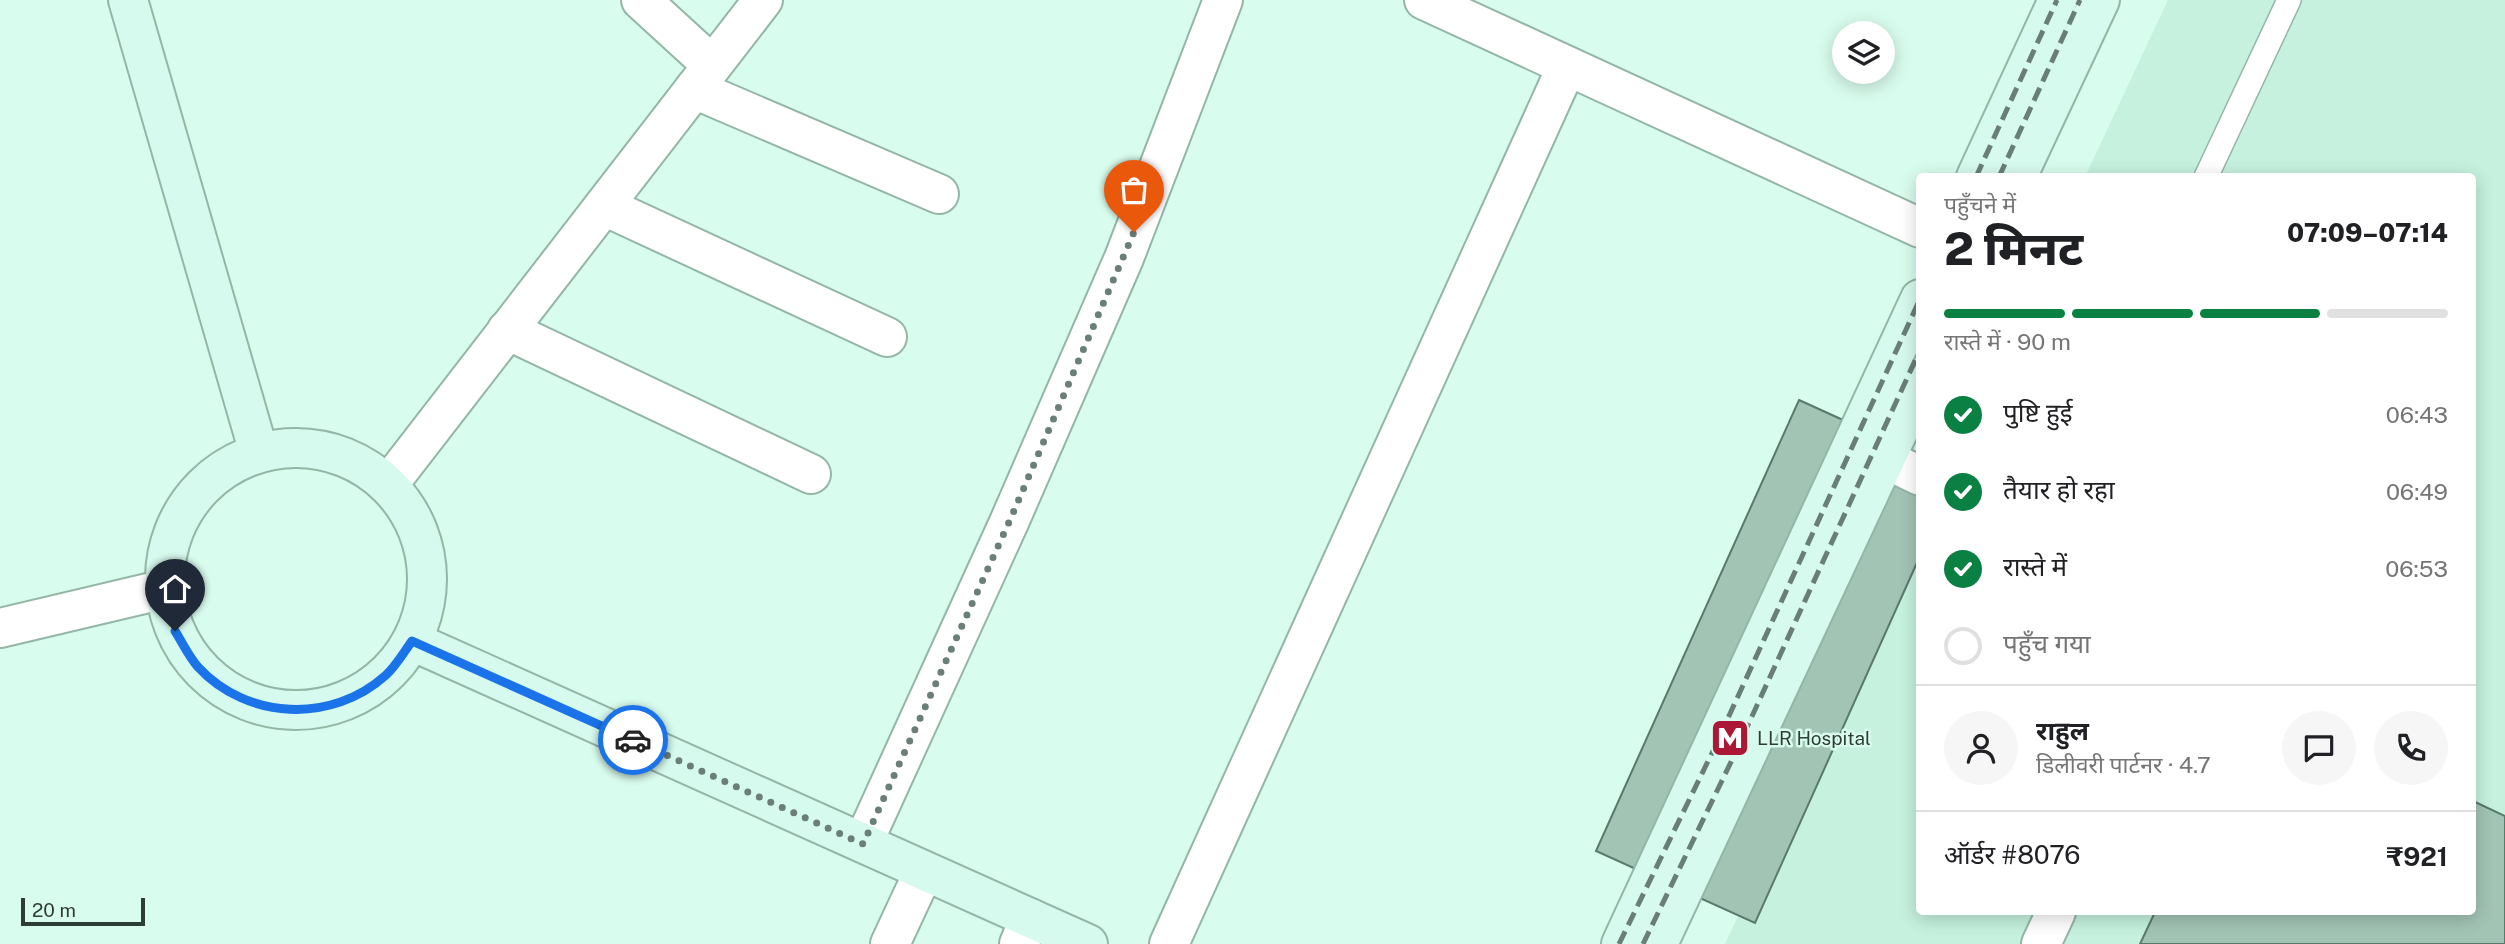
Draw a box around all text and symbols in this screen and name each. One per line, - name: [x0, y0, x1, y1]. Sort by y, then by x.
- map controls: [1832, 21, 1895, 84]
- button: layers: [1832, 21, 1895, 84]
- pin: [1104, 160, 1164, 232]
- icon: bag: [1115, 171, 1153, 209]
- text: पहुँचने में: [1944, 191, 2016, 218]
- text: 07:09–07:14: [2287, 217, 2448, 248]
- text: 2 मिनट: [1944, 221, 2083, 275]
- text: रास्ते में · 90 m: [1944, 328, 2071, 355]
- icon: check: [1944, 396, 1982, 434]
- text: पुष्टि हुई: [2003, 397, 2073, 428]
- text: 06:43: [2386, 401, 2448, 428]
- icon: check: [1944, 473, 1982, 511]
- text: तैयार हो रहा: [2003, 474, 2115, 505]
- text: 06:49: [2386, 478, 2448, 505]
- icon: check: [1944, 550, 1982, 588]
- text: रास्ते में: [2003, 551, 2067, 582]
- text: 06:53: [2385, 555, 2448, 582]
- pin: [145, 559, 205, 631]
- icon: home: [156, 570, 194, 608]
- text: पहुँच गया: [2003, 628, 2091, 659]
- courier: [598, 705, 668, 775]
- button: person: [1944, 711, 2018, 785]
- button: chat: [2282, 711, 2356, 785]
- button: phone: [2374, 711, 2448, 785]
- text: राहुल: [2036, 715, 2089, 746]
- metro station icon: LLR Hospital: [1709, 717, 1751, 759]
- icon: car: [614, 721, 652, 759]
- place label: LLR Hospital: [1757, 727, 1871, 749]
- text: डिलीवरी पार्टनर · 4.7: [2036, 751, 2211, 778]
- text: ऑर्डर #8076: [1944, 839, 2081, 870]
- text: ₹921: [2387, 841, 2448, 872]
- scale bar: [21, 895, 145, 927]
- text: 20 m: [32, 899, 76, 921]

